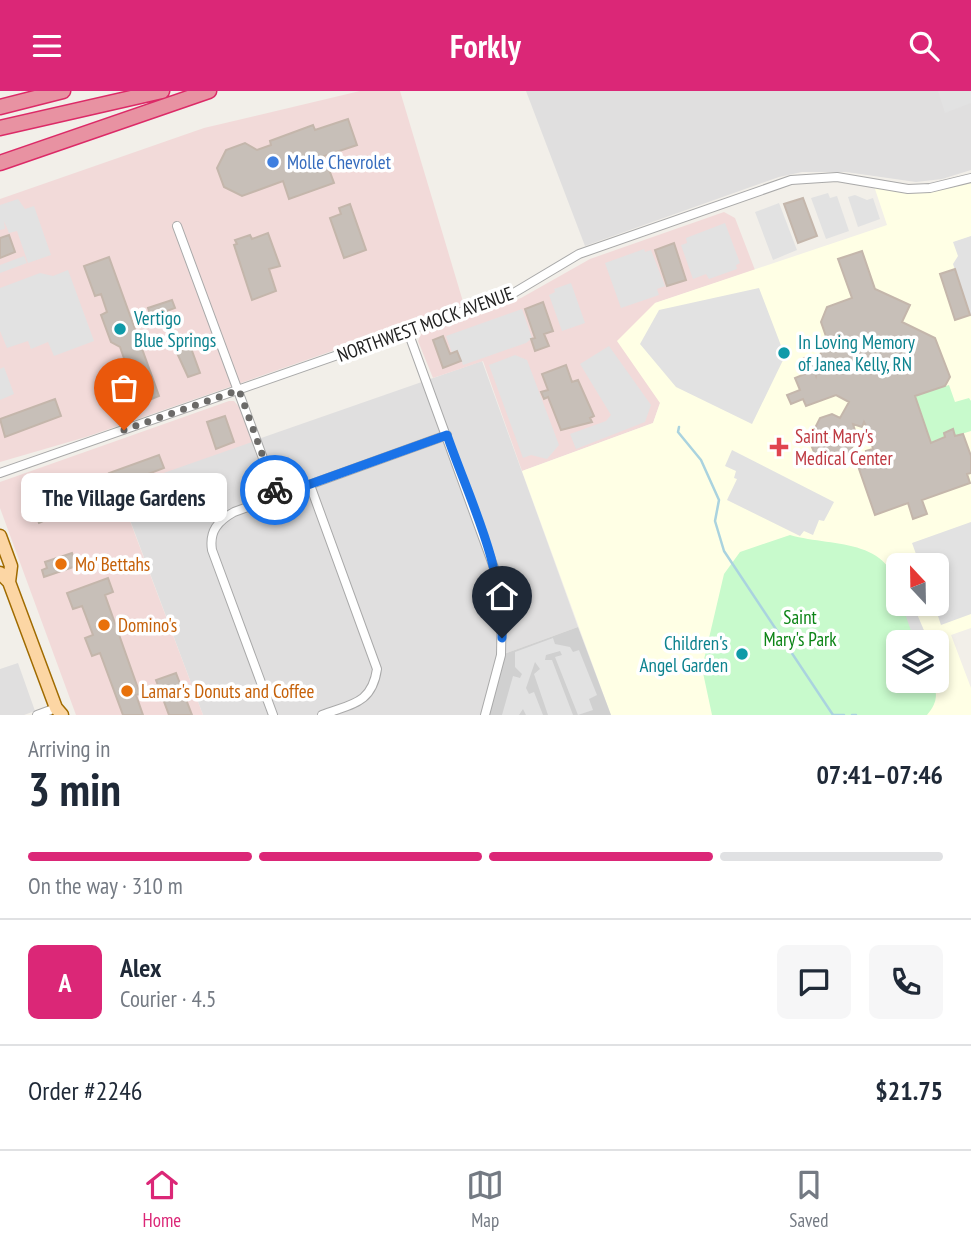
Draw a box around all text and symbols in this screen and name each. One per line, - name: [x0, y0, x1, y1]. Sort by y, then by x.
- text: Forkly: [450, 25, 521, 67]
- icon: menu: [28, 27, 66, 65]
- icon: search: [905, 27, 943, 65]
- place label: Molle Chevrolet: [287, 150, 392, 174]
- marker: Molle Chevrolet: [265, 154, 281, 170]
- street label: NORTHWEST MOCK AVENUE: [334, 281, 516, 367]
- place label: Vertigo Blue Springs: [133, 306, 216, 352]
- marker: Vertigo Blue Springs: [112, 321, 128, 337]
- place label: In Loving Memory of Janea Kelly, RN: [798, 330, 916, 376]
- marker: In Loving Memory of Janea Kelly, RN: [776, 345, 792, 361]
- pin: [94, 358, 154, 430]
- icon: bag: [105, 369, 143, 407]
- place label: Saint Mary's Medical Center: [795, 424, 893, 470]
- marker: Saint Mary's Medical Center: [769, 437, 789, 457]
- courier: [240, 455, 310, 525]
- icon: bike: [256, 471, 294, 509]
- callout: The Village Gardens: [21, 472, 227, 521]
- text: The Village Gardens: [42, 483, 206, 512]
- place label: Mo' Bettahs: [75, 552, 150, 576]
- north arrow: [886, 553, 948, 616]
- map controls: [886, 553, 949, 693]
- marker: Mo' Bettahs: [53, 556, 69, 572]
- pin: [472, 566, 532, 638]
- icon: home: [483, 577, 521, 615]
- park label: Saint Mary's Park: [763, 605, 837, 651]
- place label: Domino's: [118, 613, 177, 637]
- marker: Domino's: [96, 617, 112, 633]
- button: layers: [886, 630, 949, 693]
- place label: Children's Angel Garden: [640, 631, 728, 677]
- marker: Children's Angel Garden: [734, 646, 750, 662]
- place label: Lamar's Donuts and Coffee: [141, 679, 314, 703]
- marker: Lamar's Donuts and Coffee: [119, 683, 135, 699]
- text: Arriving in: [28, 734, 110, 763]
- text: 07:41–07:46: [816, 758, 943, 791]
- text: 3 min: [28, 759, 121, 819]
- text: On the way · 310 m: [28, 871, 183, 900]
- button: chat: [777, 945, 851, 1019]
- button: phone: [869, 945, 943, 1019]
- text: Alex: [120, 951, 161, 984]
- text: A: [58, 966, 72, 999]
- text: Courier · 4.5: [120, 984, 216, 1013]
- text: Order #2246: [28, 1074, 143, 1107]
- text: $21.75: [875, 1074, 943, 1107]
- tab: Home: [143, 1166, 181, 1232]
- tab: Map: [466, 1166, 504, 1232]
- tab: Saved: [789, 1166, 828, 1232]

